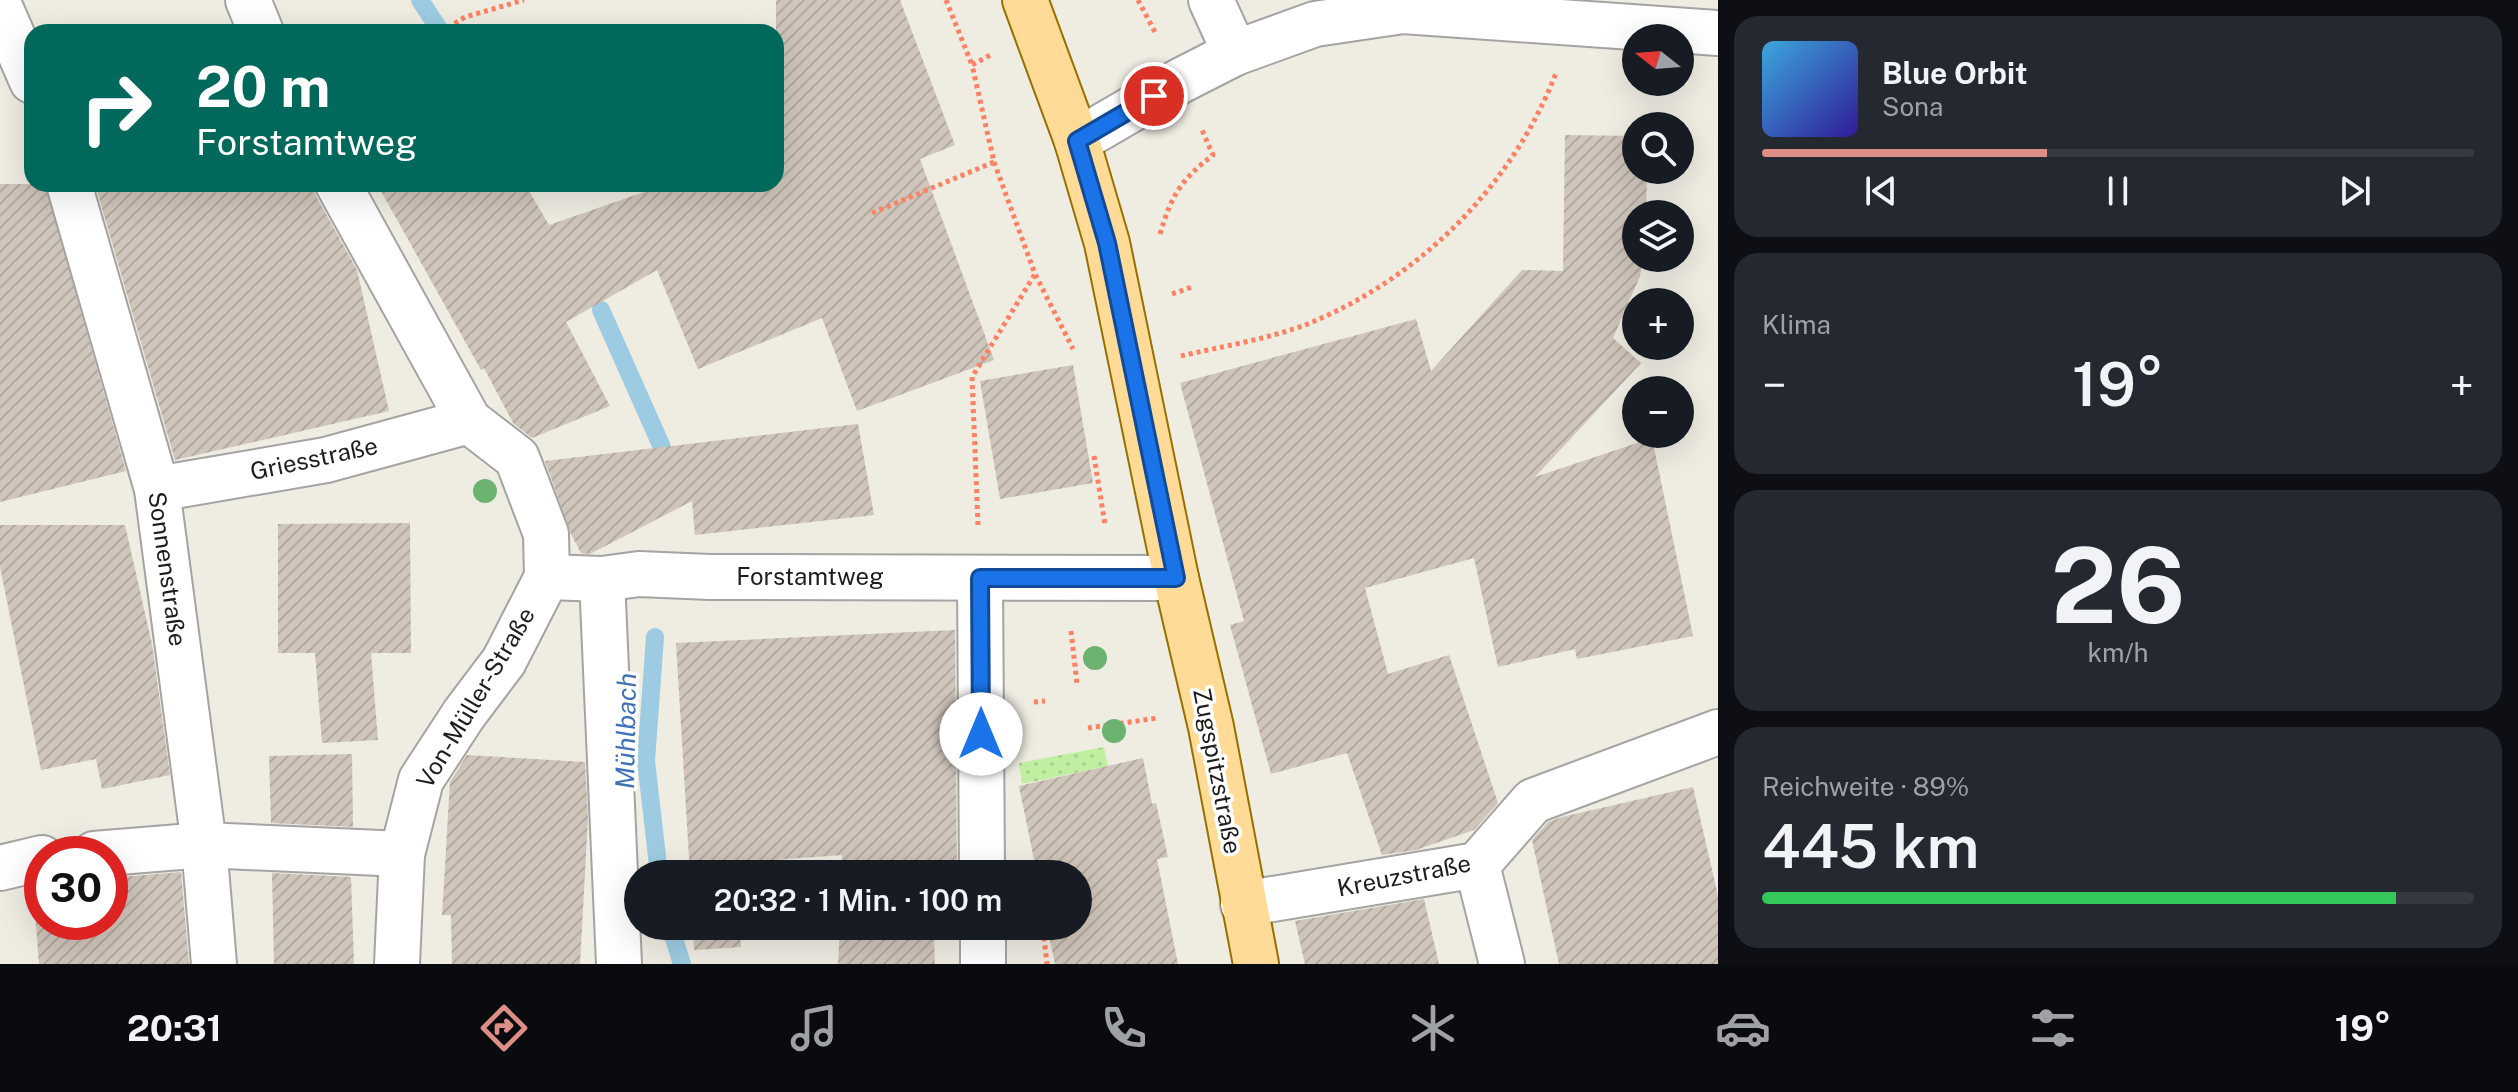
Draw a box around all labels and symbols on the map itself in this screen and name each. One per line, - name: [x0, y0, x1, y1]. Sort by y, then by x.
- north arrow: [1622, 24, 1694, 96]
- pin: [1120, 62, 1188, 130]
- street label: Griesstraße: [247, 431, 380, 485]
- street label: Sonnenstraße: [143, 490, 193, 648]
- street label: Forstamtweg: [736, 562, 884, 590]
- street label: Von-Müller-Straße: [410, 602, 540, 793]
- water label: Mühlbach: [609, 673, 642, 789]
- street label: Zugspitzstraße: [1188, 686, 1248, 856]
- position arrow: [939, 692, 1023, 776]
- speed limit sign: 30: [24, 836, 128, 940]
- street label: Kreuzstraße: [1334, 848, 1473, 902]

